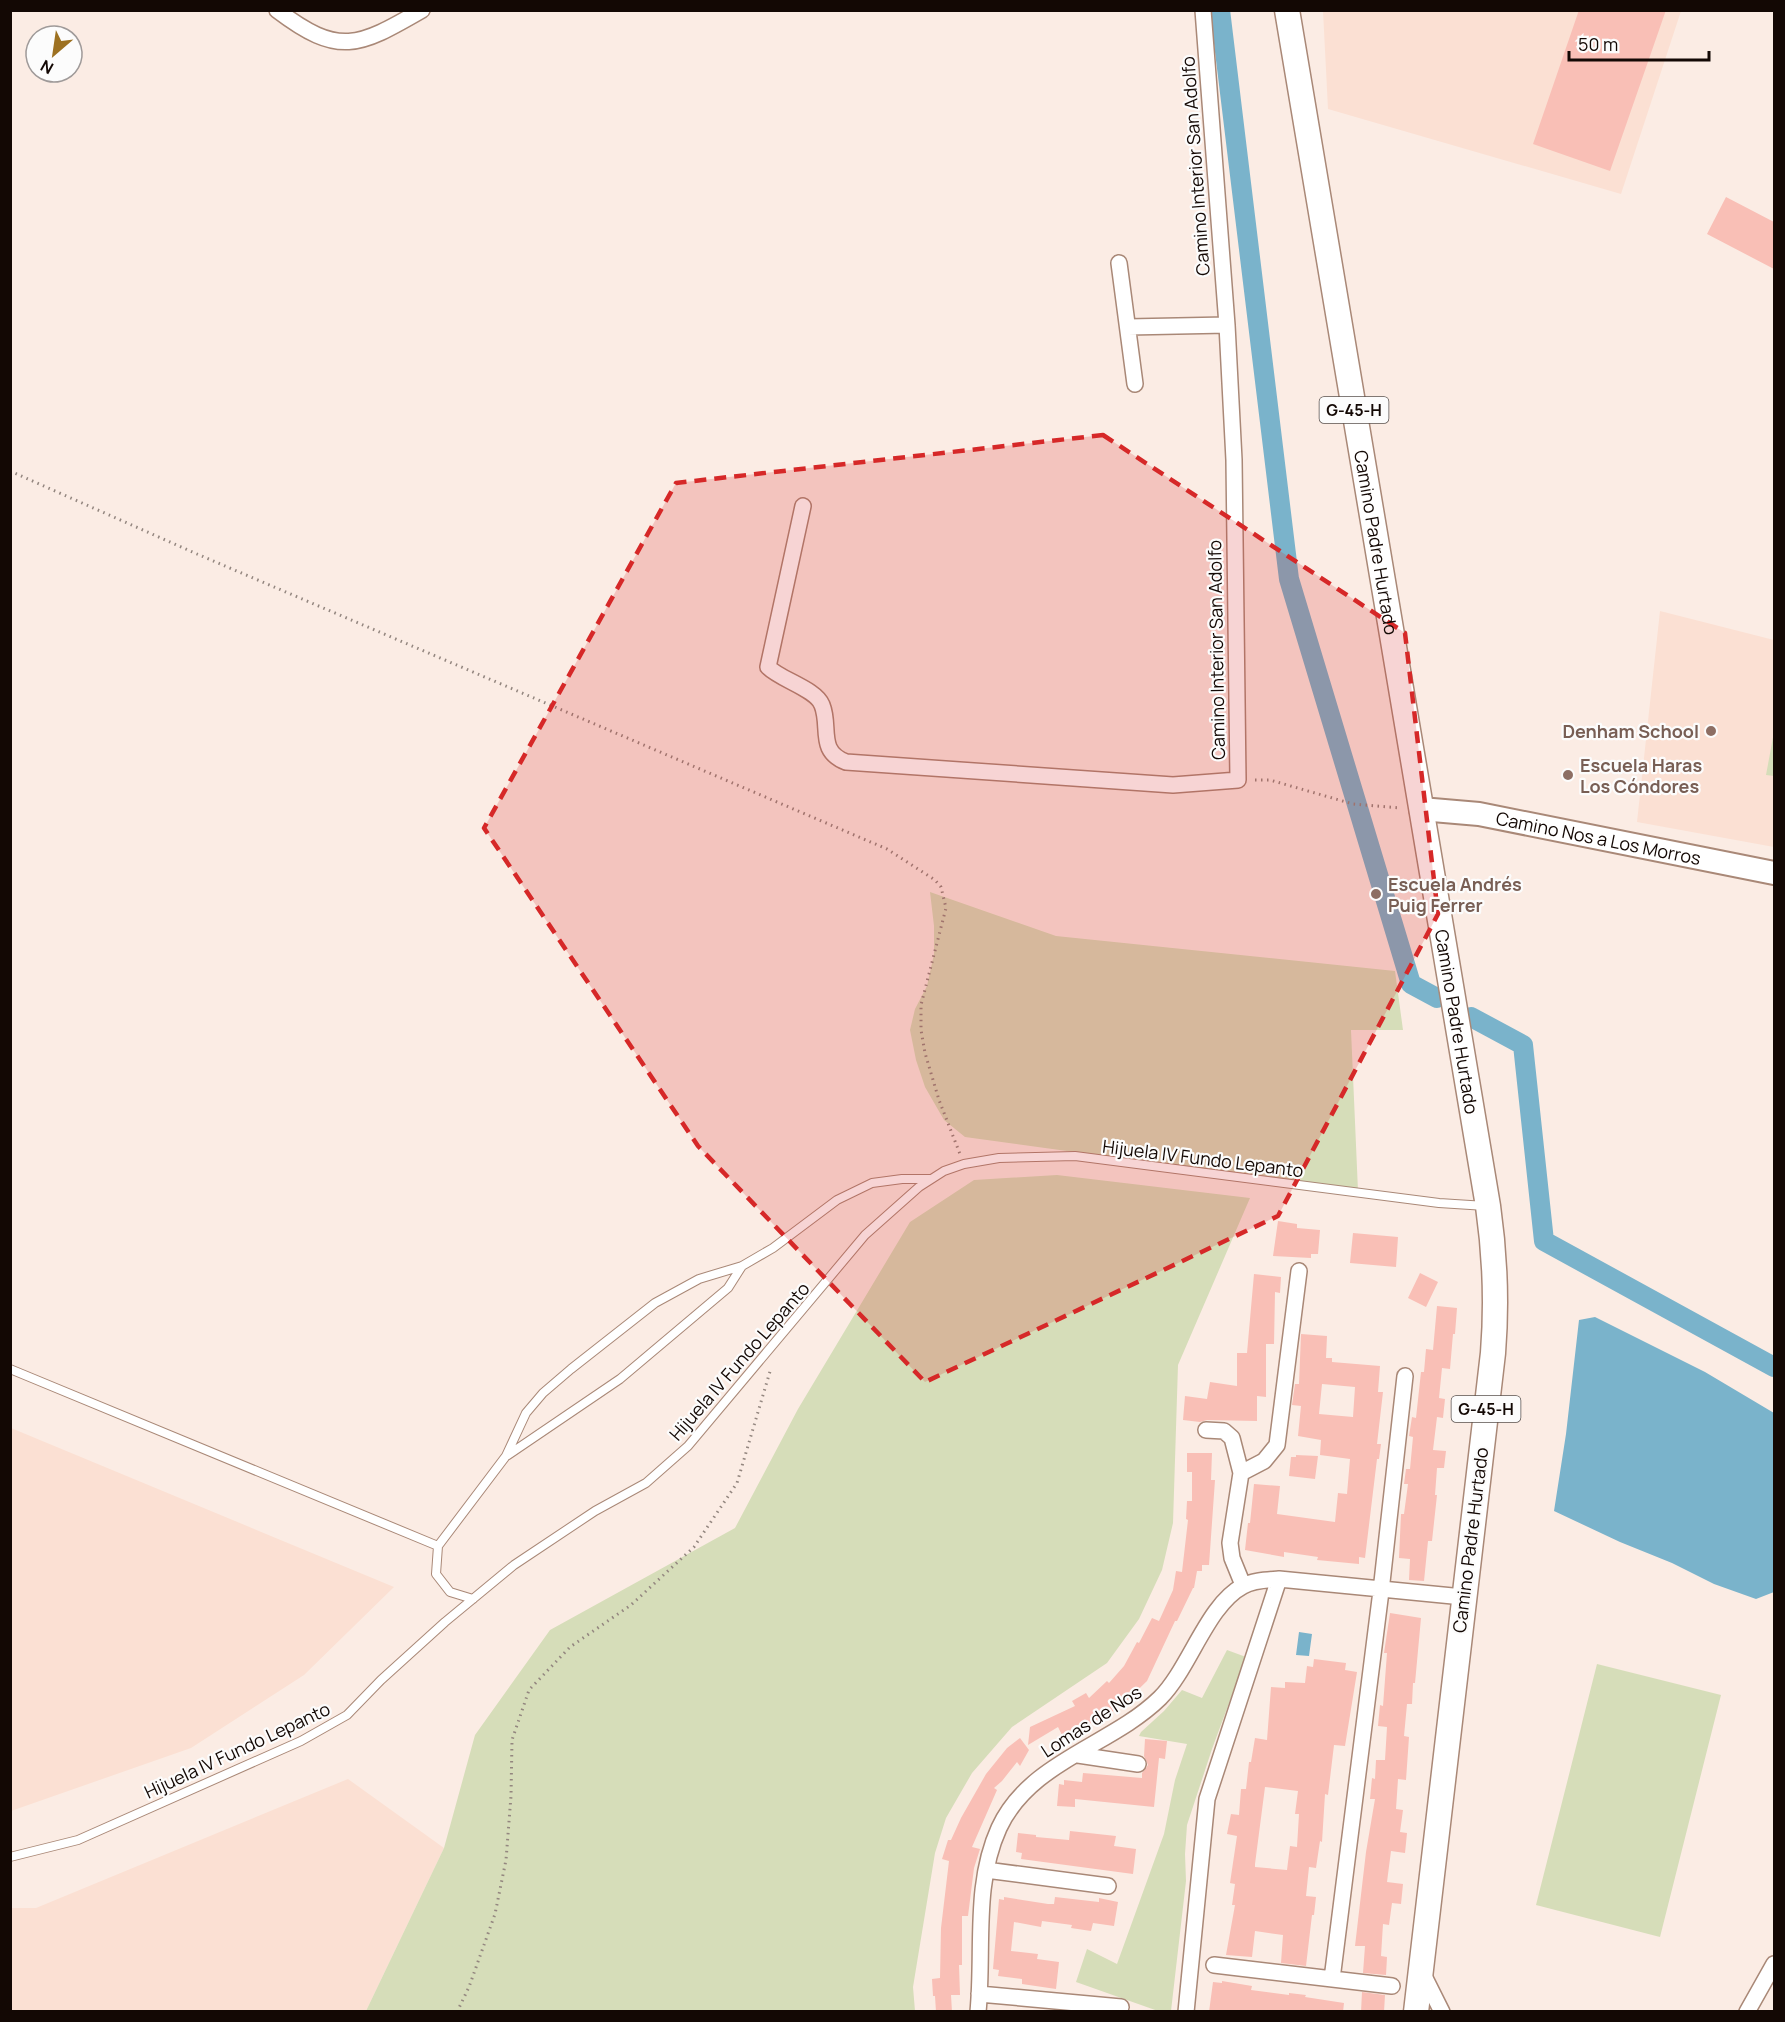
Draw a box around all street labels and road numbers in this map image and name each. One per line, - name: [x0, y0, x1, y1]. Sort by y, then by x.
- street label: Camino Interior San Adolfo: [1175, 55, 1215, 277]
- road number: G-45-H: [1320, 397, 1388, 423]
- street label: Camino Padre Hurtado: [1349, 448, 1404, 637]
- street label: Camino Interior San Adolfo: [1202, 540, 1230, 760]
- street label: Camino Nos a Los Morros: [1494, 806, 1703, 870]
- street label: Camino Padre Hurtado: [1430, 928, 1484, 1116]
- street label: Hijuela IV Fundo Lepanto: [1101, 1134, 1305, 1182]
- street label: Hijuela IV Fundo Lepanto: [664, 1277, 814, 1445]
- road number: G-45-H: [1452, 1396, 1520, 1422]
- street label: Camino Padre Hurtado: [1447, 1446, 1493, 1634]
- street label: Lomas de Nos: [1036, 1680, 1146, 1762]
- street label: Hijuela IV Fundo Lepanto: [140, 1696, 334, 1804]

